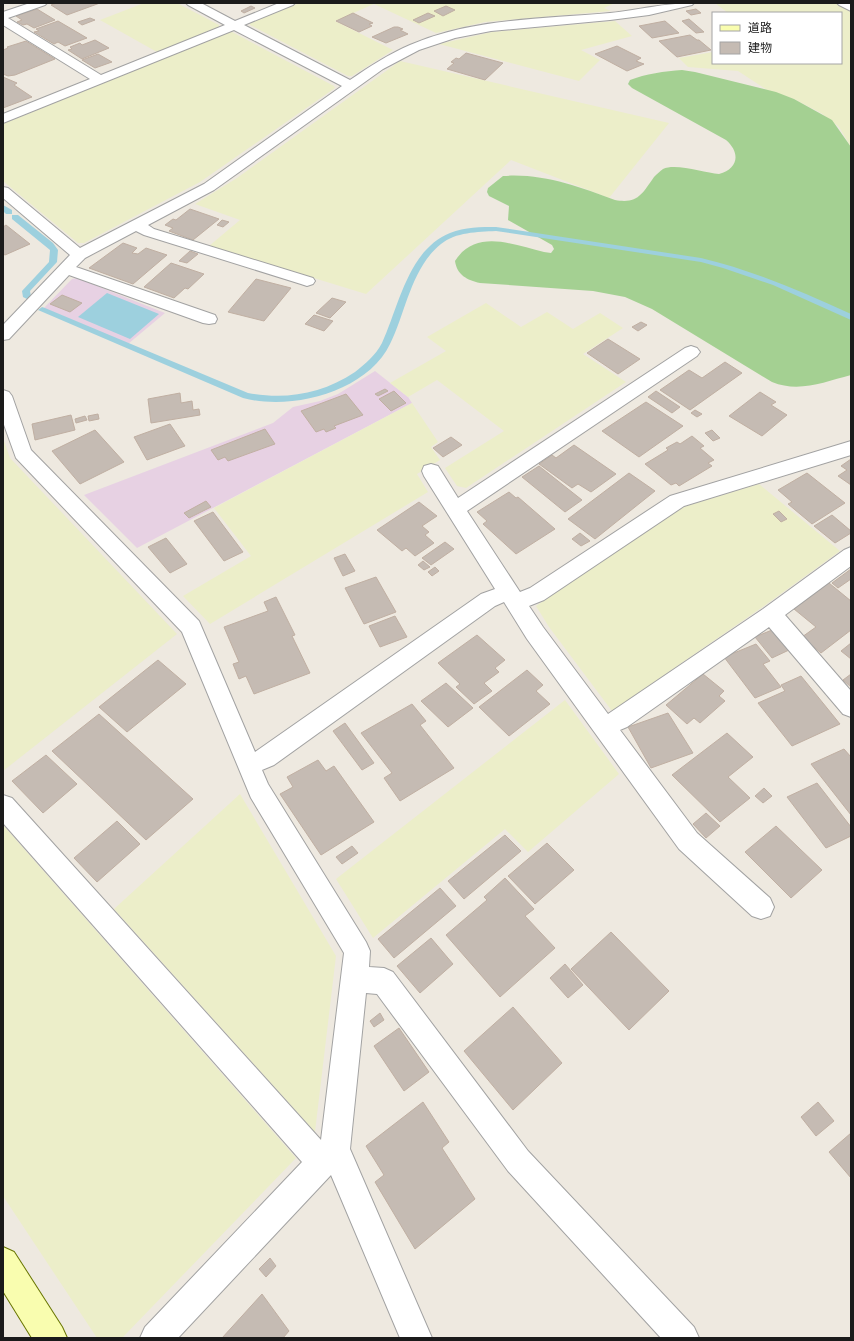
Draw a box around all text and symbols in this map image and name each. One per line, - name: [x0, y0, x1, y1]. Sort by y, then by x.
- legend: [712, 12, 842, 64]
- text: 道路: [748, 21, 772, 36]
- text: 建物: [748, 41, 772, 56]

